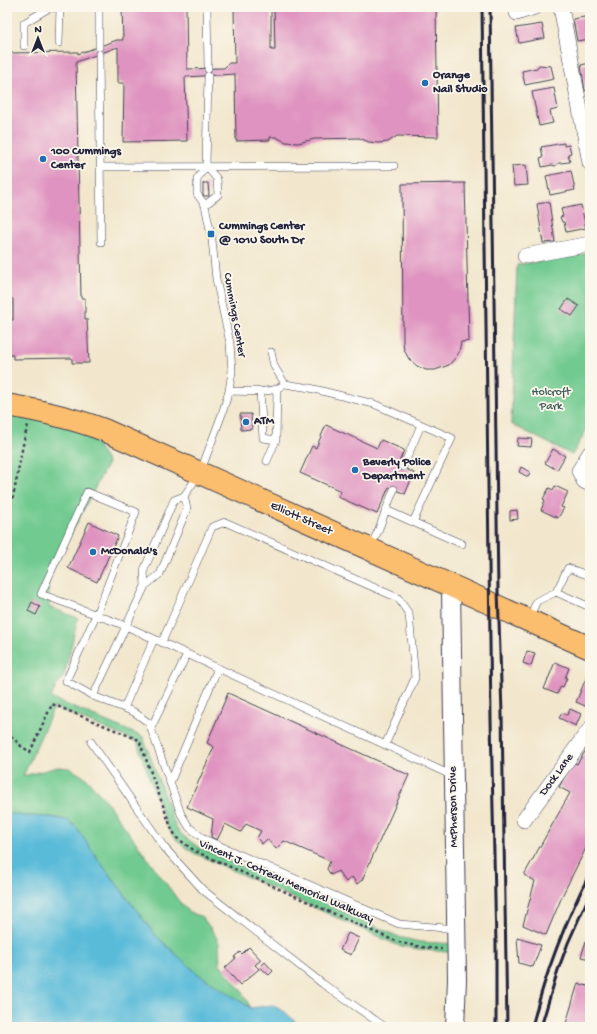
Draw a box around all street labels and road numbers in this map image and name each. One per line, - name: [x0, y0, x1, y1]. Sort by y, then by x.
- street label: Cummings Center: [220, 272, 249, 360]
- street label: Elliott Street: [268, 499, 335, 539]
- street label: Dock Lane: [536, 750, 578, 800]
- street label: McPherson Drive: [446, 765, 462, 848]
- street label: Vincent J. Cotreau Memorial Walkway: [196, 837, 376, 927]

